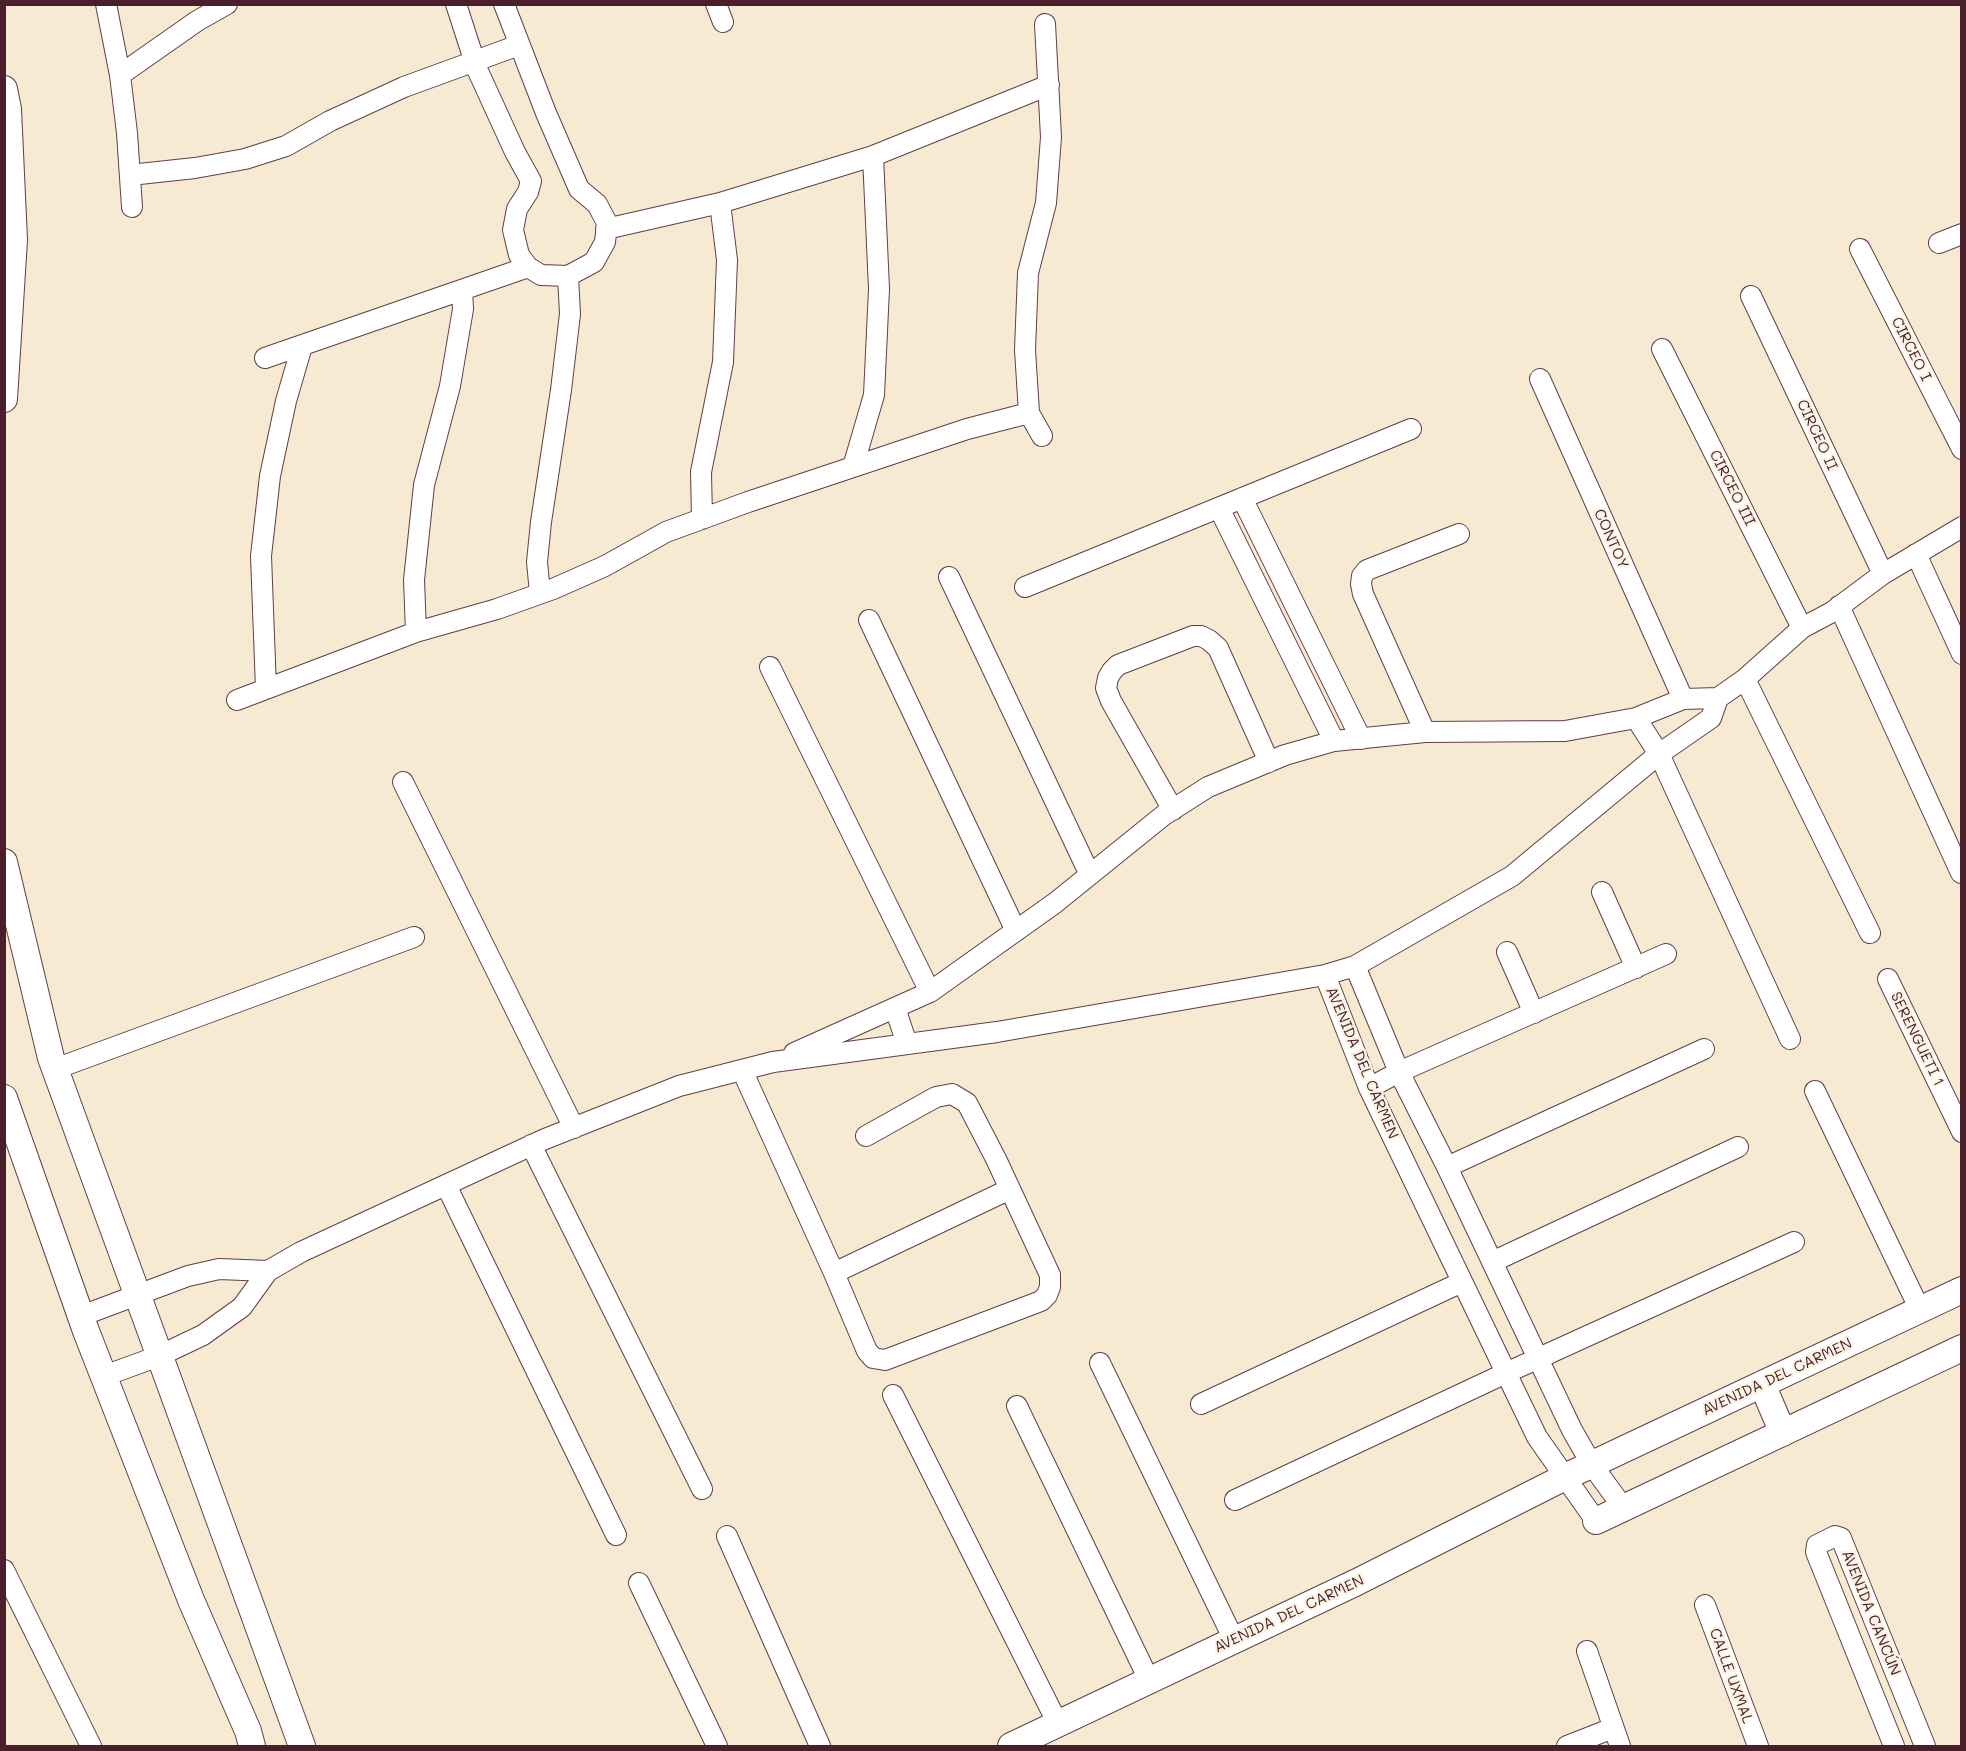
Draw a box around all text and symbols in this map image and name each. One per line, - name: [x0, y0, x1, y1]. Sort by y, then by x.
- street label: CIRCEO I: [1887, 314, 1935, 384]
- street label: CIRCEO II: [1793, 397, 1841, 473]
- street label: CIRCEO III: [1705, 447, 1759, 529]
- street label: CONTOY: [1590, 506, 1632, 572]
- street label: AVENIDA DEL CARMEN: [1322, 984, 1402, 1142]
- street label: SERENGUETI 1: [1886, 989, 1948, 1089]
- street label: AVENIDA DEL CARMEN: [1699, 1334, 1855, 1420]
- street label: AVENIDA CANCÚN: [1838, 1548, 1904, 1678]
- street label: AVENIDA DEL CARMEN: [1211, 1571, 1367, 1657]
- street label: CALLE UXMAL: [1705, 1626, 1757, 1726]

